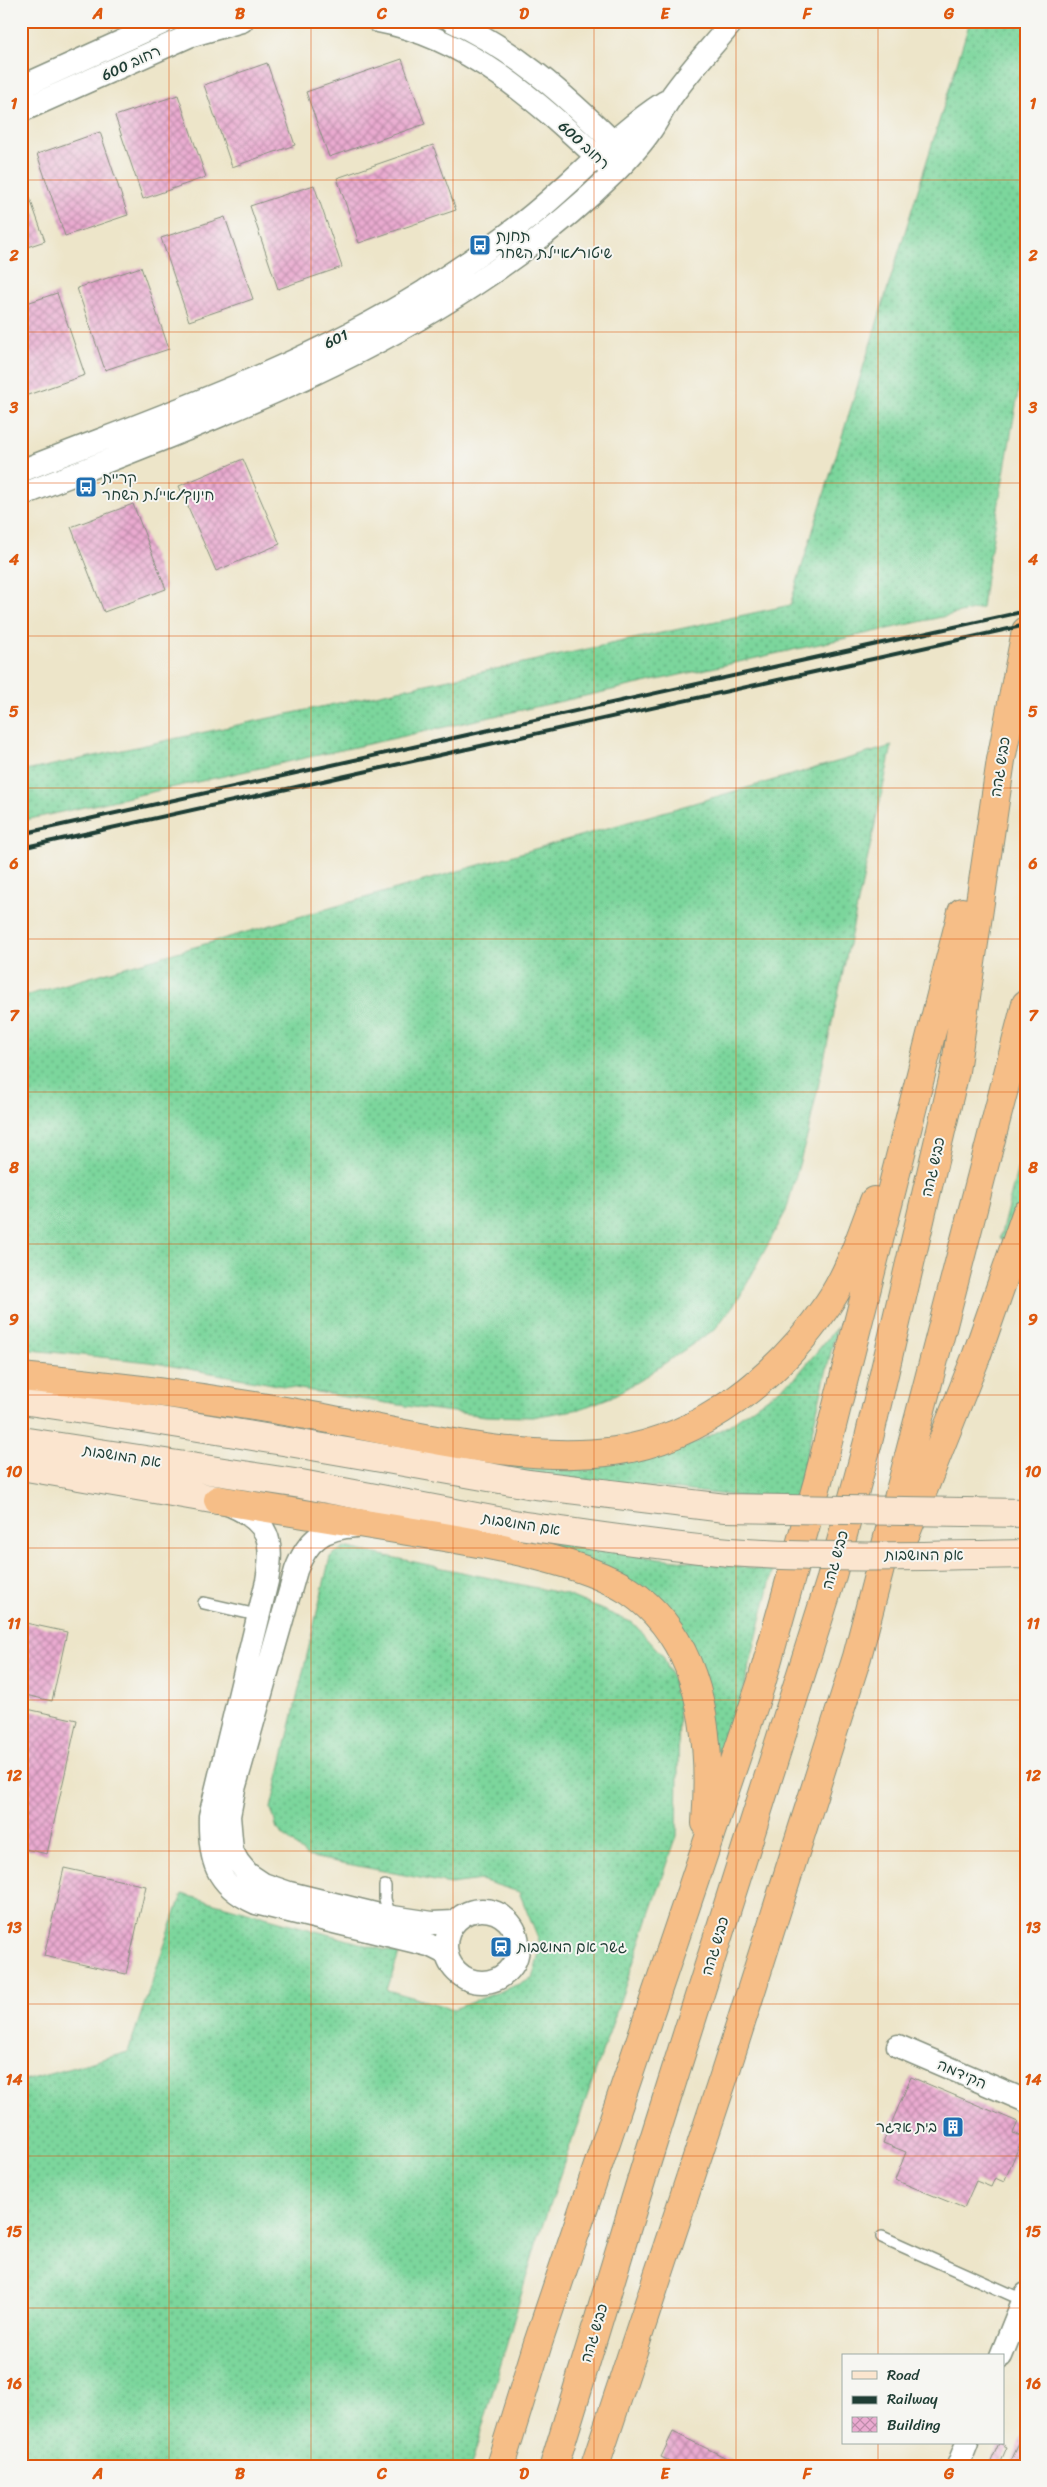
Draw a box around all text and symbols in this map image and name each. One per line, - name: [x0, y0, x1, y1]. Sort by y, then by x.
- text: A: [92, 0, 103, 28]
- text: B: [235, 0, 246, 28]
- text: C: [376, 0, 388, 28]
- text: D: [519, 0, 529, 28]
- text: E: [661, 0, 671, 28]
- text: F: [802, 0, 813, 28]
- text: G: [943, 0, 955, 28]
- street label: רחוב 600: [97, 38, 165, 88]
- text: 1: [11, 89, 18, 118]
- text: 1: [1030, 89, 1037, 118]
- street label: רחוב 600: [552, 114, 616, 176]
- place label: תחנת שיטור/איילת השחר: [496, 223, 613, 266]
- bus stop icon: תחנת שיטור/איילת השחר: [468, 233, 492, 257]
- text: 2: [8, 241, 19, 270]
- text: 2: [1027, 241, 1038, 270]
- street label: 601: [319, 322, 353, 356]
- text: 3: [9, 393, 19, 422]
- text: 3: [1028, 393, 1038, 422]
- place label: קריית חינוך/איילת השחר: [101, 465, 215, 508]
- bus stop icon: קריית חינוך/איילת השחר: [74, 475, 98, 499]
- text: 4: [8, 545, 19, 574]
- text: 4: [1027, 545, 1038, 574]
- text: 5: [9, 697, 19, 726]
- text: 5: [1028, 697, 1038, 726]
- street label: כביש גהה: [982, 735, 1018, 799]
- text: 6: [8, 849, 19, 878]
- text: 6: [1027, 849, 1038, 878]
- text: 7: [9, 1001, 20, 1030]
- text: 7: [1028, 1001, 1039, 1030]
- street label: כביש גהה: [914, 1135, 952, 1199]
- text: 8: [8, 1153, 19, 1182]
- text: 8: [1027, 1153, 1038, 1182]
- text: 9: [9, 1305, 19, 1334]
- text: 9: [1028, 1305, 1038, 1334]
- street label: אם המושבות: [80, 1437, 163, 1475]
- text: 10: [6, 1457, 22, 1486]
- text: 10: [1025, 1457, 1041, 1486]
- street label: אם המושבות: [479, 1505, 562, 1543]
- street label: כביש גהה: [814, 1527, 856, 1593]
- street label: אם המושבות: [883, 1542, 964, 1568]
- text: 11: [7, 1609, 21, 1638]
- text: 11: [1026, 1609, 1040, 1638]
- text: 12: [6, 1761, 23, 1790]
- text: 12: [1025, 1761, 1042, 1790]
- text: 13: [6, 1913, 22, 1942]
- street label: כביש גהה: [694, 1913, 736, 1979]
- text: 13: [1025, 1913, 1041, 1942]
- place label: גשר אם המושבות: [516, 1934, 627, 1960]
- station icon: גשר אם המושבות: [489, 1935, 513, 1959]
- street label: הקידמה: [933, 2052, 991, 2096]
- text: 14: [6, 2065, 22, 2094]
- text: 14: [1025, 2065, 1041, 2094]
- place label: בית אדגר: [876, 2114, 937, 2140]
- building icon: בית אדגר: [941, 2115, 965, 2139]
- text: 15: [6, 2217, 23, 2246]
- text: 15: [1025, 2217, 1042, 2246]
- street label: כביש גהה: [573, 2300, 615, 2366]
- legend: [842, 2354, 1004, 2444]
- text: Road: [887, 2362, 920, 2388]
- text: 16: [6, 2369, 22, 2398]
- text: 16: [1025, 2369, 1041, 2398]
- text: Railway: [887, 2386, 938, 2412]
- text: Building: [887, 2412, 941, 2438]
- text: A: [92, 2459, 103, 2487]
- text: B: [235, 2459, 246, 2487]
- text: C: [376, 2459, 388, 2487]
- text: D: [519, 2459, 529, 2487]
- text: E: [661, 2459, 671, 2487]
- text: F: [802, 2459, 813, 2487]
- text: G: [943, 2459, 955, 2487]

